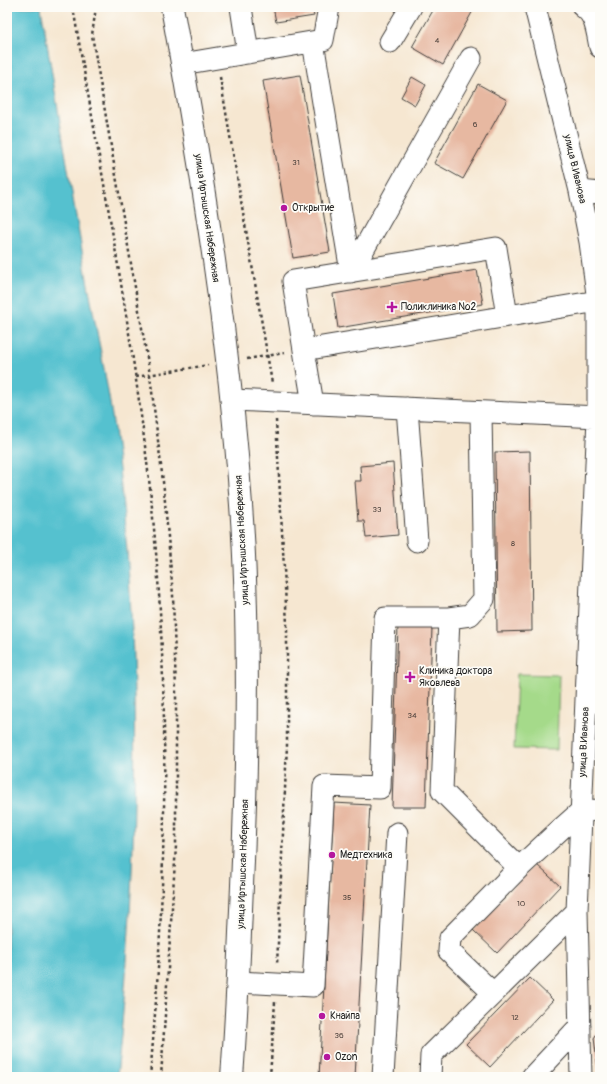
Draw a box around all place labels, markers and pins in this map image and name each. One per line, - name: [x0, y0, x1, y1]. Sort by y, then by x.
- place label: Открытие: [292, 202, 334, 214]
- marker: Открытие: [279, 203, 289, 213]
- marker: Поликлиника №2: [386, 301, 398, 313]
- place label: Поликлиника №2: [401, 301, 476, 313]
- place label: Клиника доктора Яковлева: [419, 665, 493, 689]
- marker: Клиника доктора Яковлева: [404, 671, 416, 683]
- place label: Медтехника: [340, 849, 393, 861]
- marker: Медтехника: [327, 850, 337, 860]
- place label: Кнайпа: [330, 1010, 360, 1022]
- marker: Кнайпа: [317, 1011, 327, 1021]
- place label: Ozon: [335, 1051, 358, 1063]
- marker: Ozon: [322, 1052, 332, 1062]

